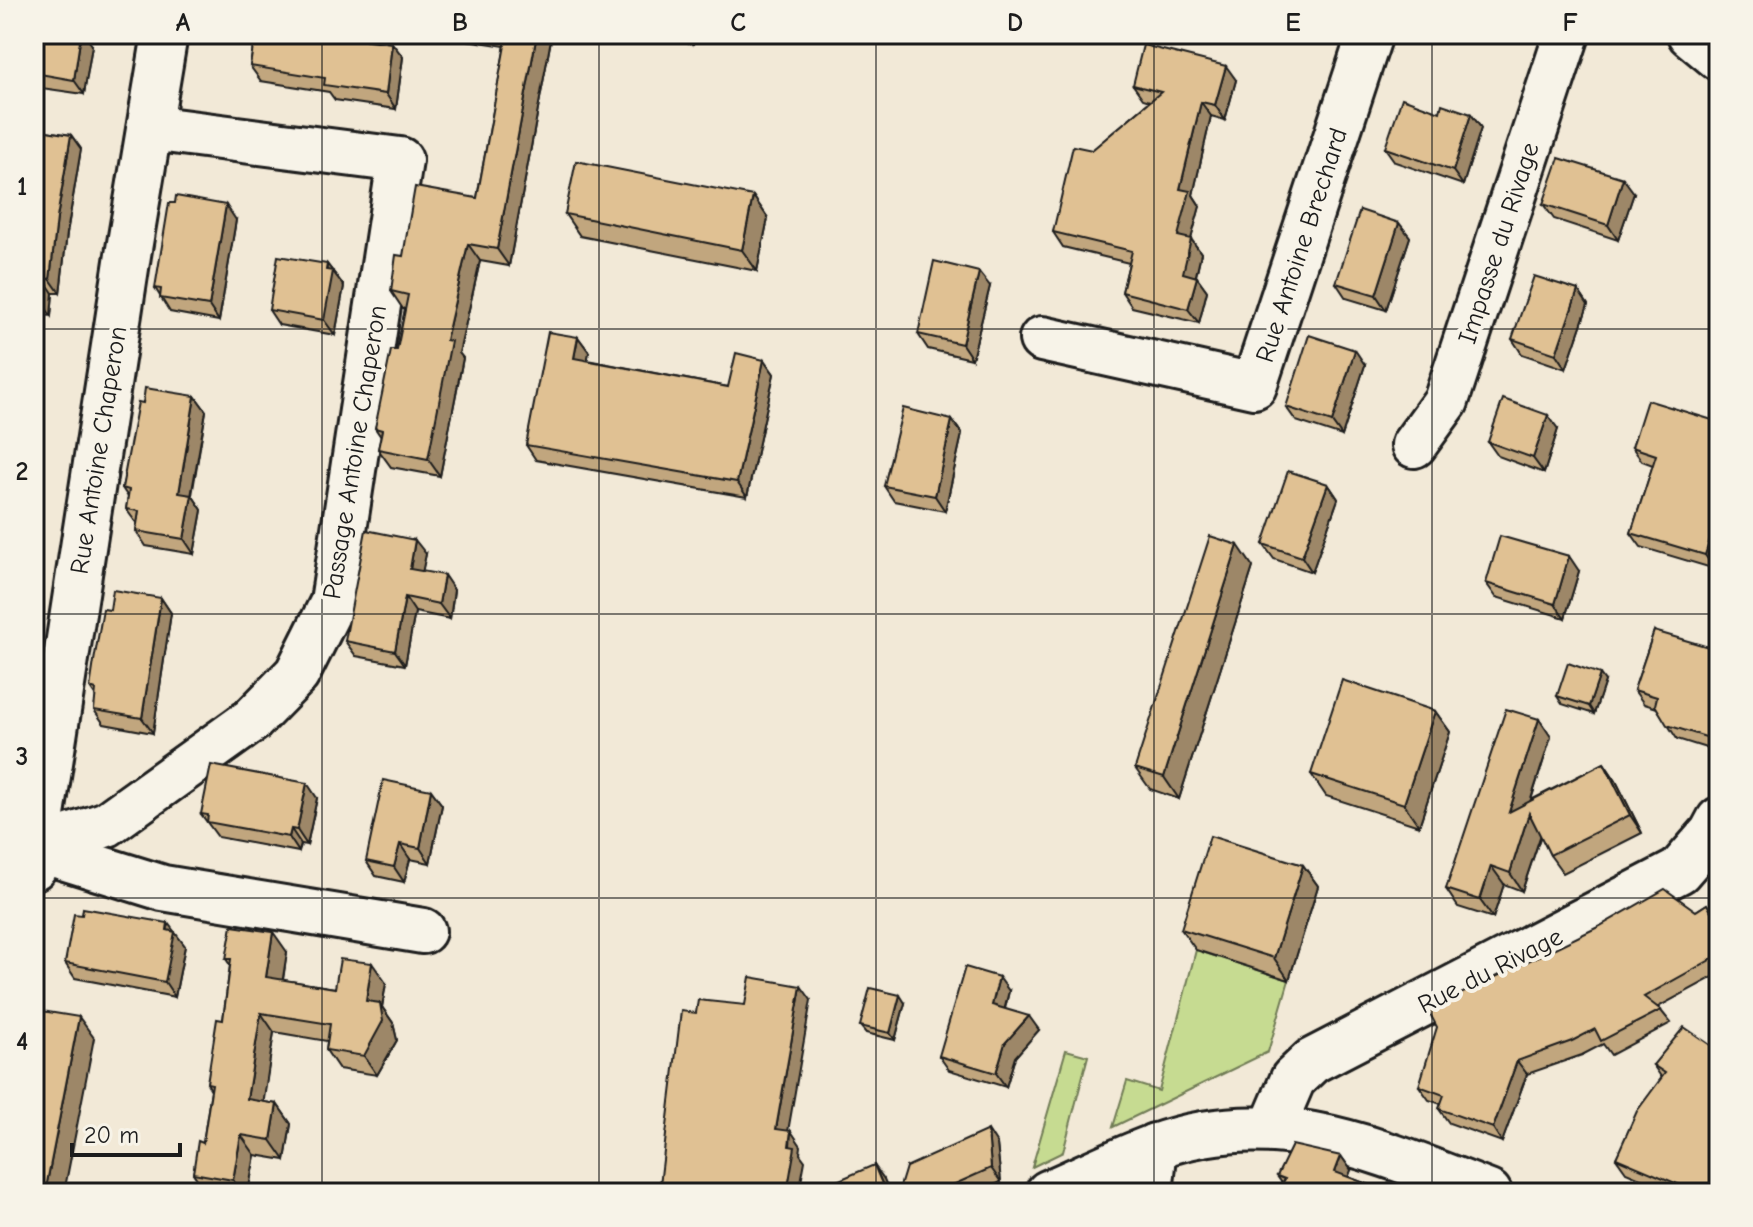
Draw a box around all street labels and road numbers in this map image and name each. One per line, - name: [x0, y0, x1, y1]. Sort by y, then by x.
- street label: Rue Antoine Brechard: [1250, 124, 1354, 366]
- street label: Impasse du Rivage: [1452, 139, 1546, 348]
- street label: Passage Antoine Chaperon: [317, 303, 393, 601]
- street label: Rue Antoine Chaperon: [65, 324, 133, 576]
- street label: Rue du Rivage: [1413, 922, 1568, 1020]

